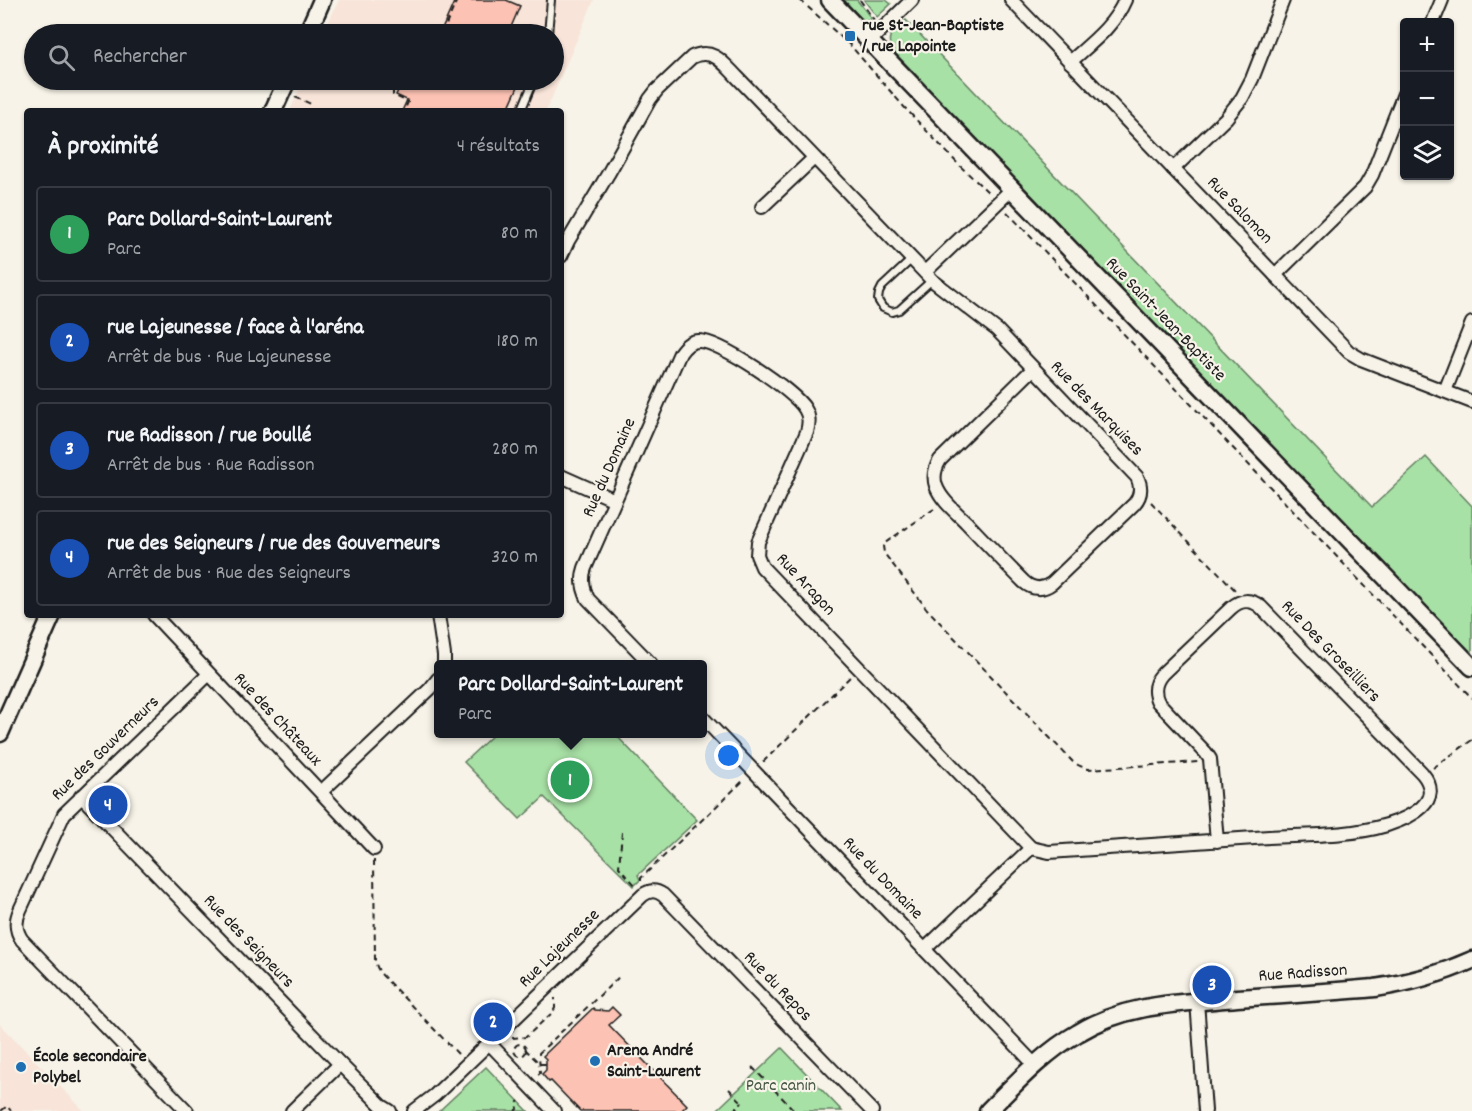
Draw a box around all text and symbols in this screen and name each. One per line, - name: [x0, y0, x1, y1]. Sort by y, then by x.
- place label: rue St-Jean-Baptiste / rue Lapointe: [861, 14, 1004, 60]
- map controls: [1400, 18, 1454, 180]
- button: +: [1400, 18, 1454, 72]
- search box: [24, 24, 564, 90]
- marker: rue St-Jean-Baptiste / rue Lapointe: [843, 29, 857, 43]
- icon: search: [45, 41, 78, 74]
- text: Rechercher: [93, 42, 187, 73]
- button: −: [1400, 72, 1454, 126]
- button: layers: [1400, 126, 1454, 180]
- text: À proximité: [48, 129, 158, 166]
- text: 4 résultats: [457, 133, 540, 161]
- street label: Rue Salomon: [1200, 171, 1278, 251]
- text: Parc Dollard-Saint-Laurent: [107, 205, 332, 236]
- text: 1: [67, 220, 72, 248]
- text: 80 m: [501, 220, 538, 248]
- text: Parc: [107, 236, 141, 264]
- street label: Rue Saint-Jean-Baptiste: [1099, 252, 1231, 388]
- text: rue Lajeunesse / face à l'aréna: [107, 313, 364, 344]
- text: 2: [65, 328, 74, 356]
- text: 180 m: [496, 328, 538, 356]
- text: Arrêt de bus · Rue Lajeunesse: [107, 344, 331, 372]
- street label: Rue des Marquises: [1044, 356, 1148, 462]
- street label: Rue du Domaine: [577, 414, 643, 522]
- text: rue Radisson / rue Boullé: [107, 421, 312, 452]
- text: 3: [65, 436, 74, 464]
- text: 280 m: [492, 436, 538, 464]
- text: Arrêt de bus · Rue Radisson: [107, 452, 314, 480]
- text: rue des Seigneurs / rue des Gouverneurs: [107, 529, 441, 560]
- text: 4: [65, 544, 74, 572]
- text: 320 m: [491, 544, 538, 572]
- street label: Rue Aragon: [769, 548, 841, 622]
- text: Arrêt de bus · Rue des Seigneurs: [107, 560, 351, 588]
- street label: Rue Des Groseilliers: [1274, 595, 1386, 709]
- popup: [434, 660, 707, 738]
- street label: Rue des Châteaux: [227, 668, 327, 773]
- text: Parc Dollard-Saint-Laurent: [458, 670, 683, 701]
- street label: Rue des Gouverneurs: [46, 691, 166, 807]
- text: Parc: [458, 701, 492, 729]
- your location: [714, 741, 743, 770]
- pin: 1: [550, 758, 590, 802]
- pin: 4: [88, 782, 128, 828]
- street label: Rue du Domaine: [836, 832, 928, 926]
- street label: Rue des Seigneurs: [197, 889, 299, 995]
- street label: Rue Lajeunesse: [514, 904, 606, 994]
- street label: Rue du Repos: [737, 946, 817, 1028]
- street label: Rue Radisson: [1258, 958, 1348, 990]
- pin: 3: [1192, 962, 1232, 1008]
- pin: 2: [474, 1000, 512, 1044]
- place label: Arena André Saint-Laurent: [607, 1039, 701, 1085]
- place label: École secondaire Polybel: [33, 1045, 147, 1091]
- marker: Arena André Saint-Laurent: [588, 1054, 602, 1068]
- marker: École secondaire Polybel: [14, 1060, 28, 1074]
- park label: Parc canin: [746, 1074, 816, 1099]

